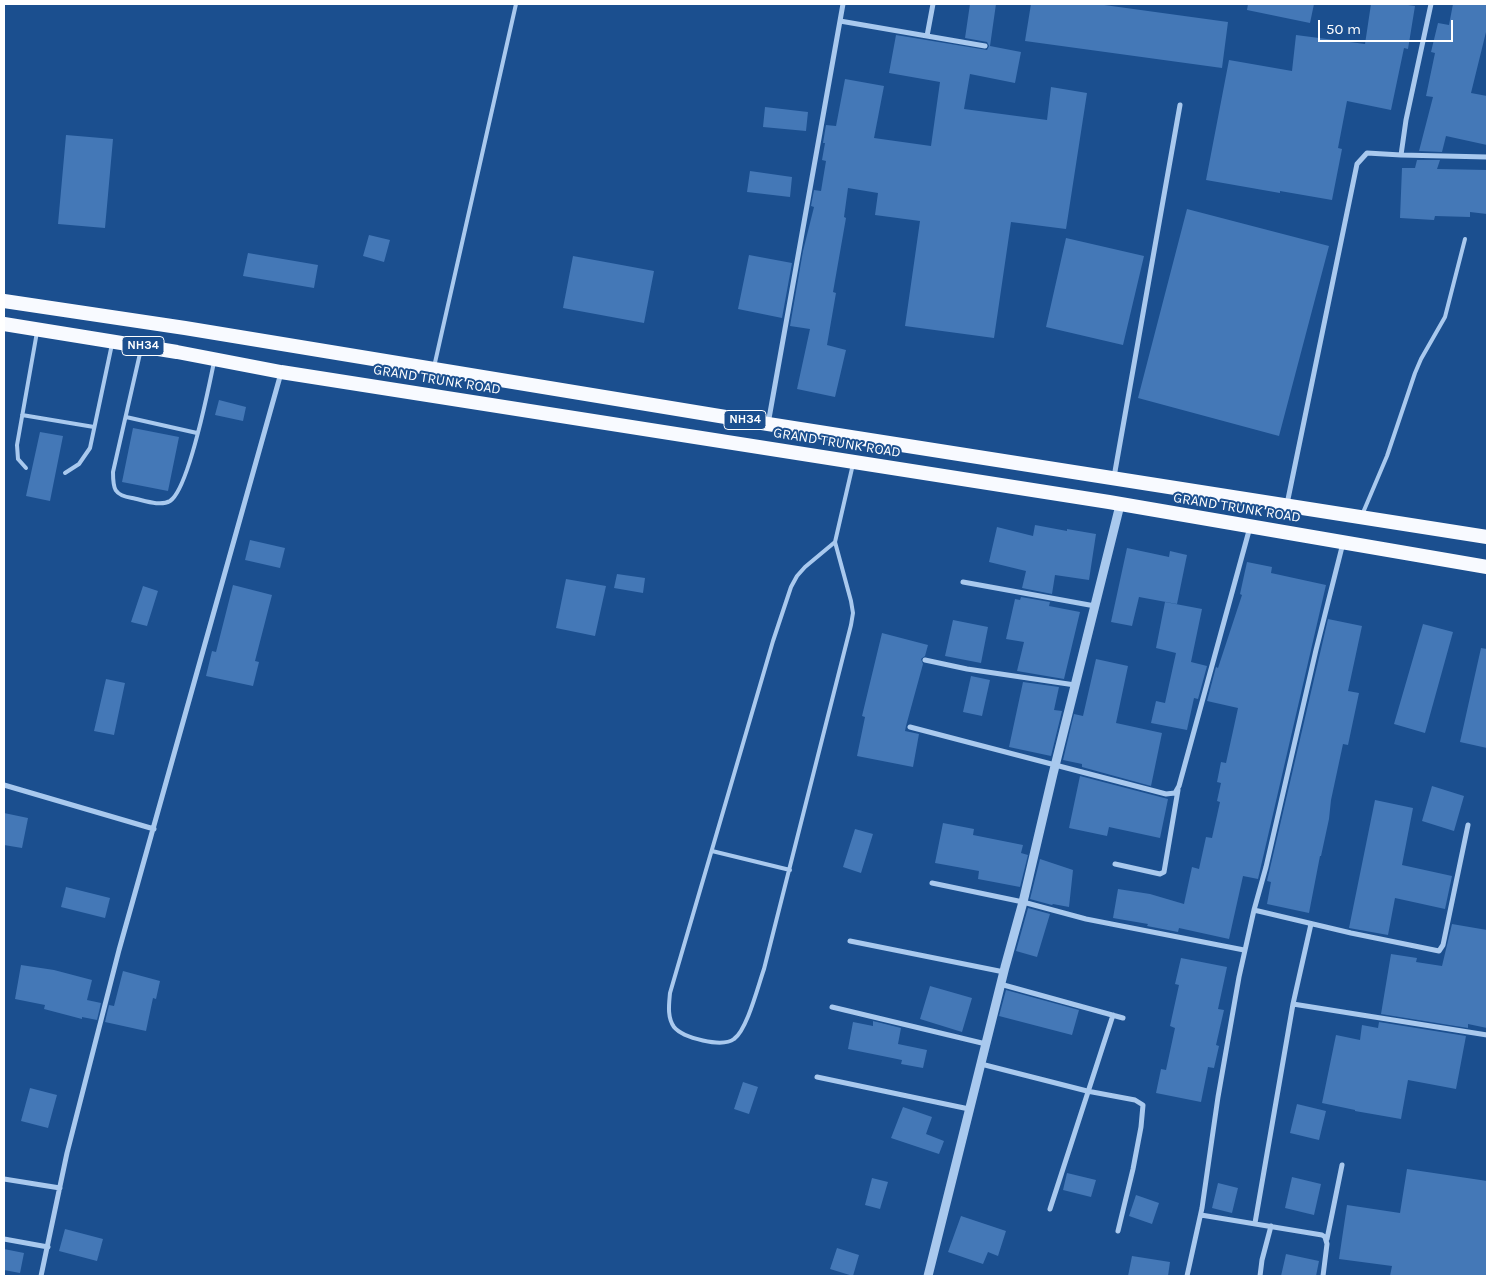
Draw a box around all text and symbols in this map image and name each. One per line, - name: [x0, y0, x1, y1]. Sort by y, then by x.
- scale bar: [1321, 10, 1456, 42]
- text: 50 m: [1326, 20, 1361, 38]
- road number: NH34: [122, 336, 164, 356]
- street label: GRAND TRUNK ROAD: [372, 362, 502, 398]
- road number: NH34: [724, 410, 766, 430]
- street label: GRAND TRUNK ROAD: [772, 425, 902, 461]
- street label: GRAND TRUNK ROAD: [1172, 490, 1302, 526]

